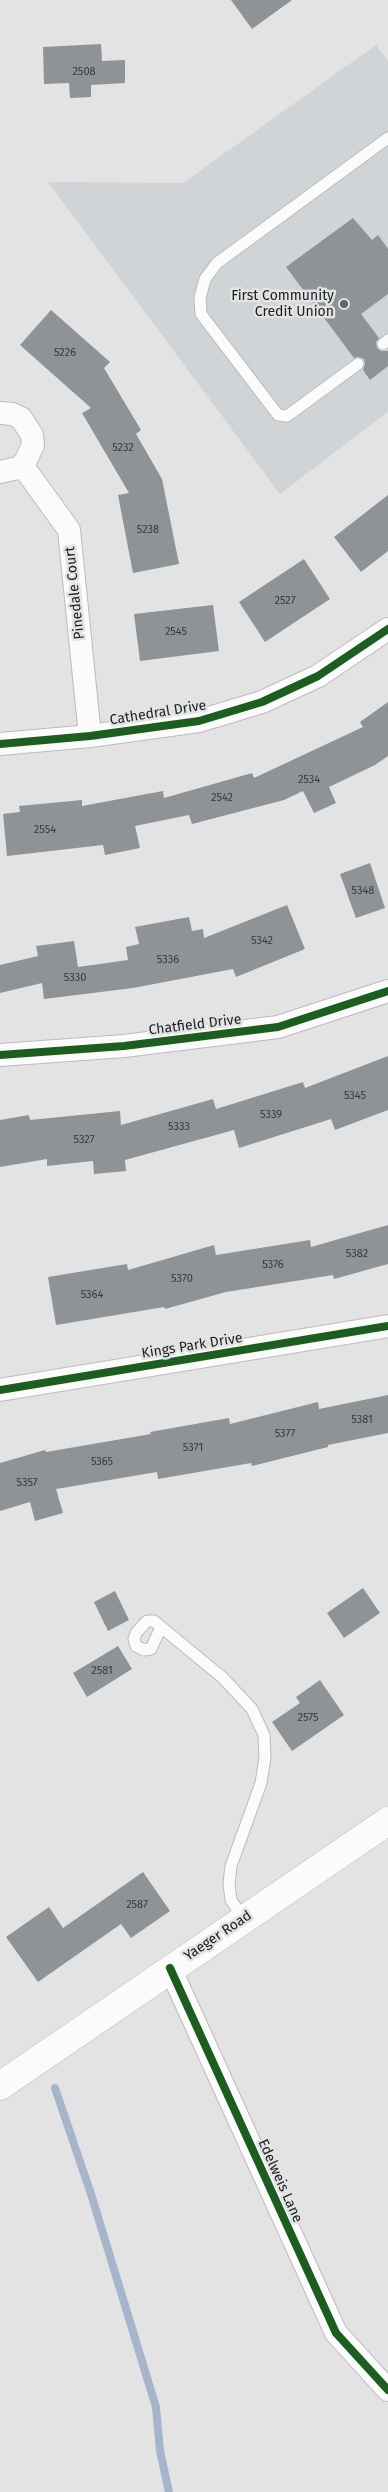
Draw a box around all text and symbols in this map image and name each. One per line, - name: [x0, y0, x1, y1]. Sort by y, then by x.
- house number: 2508: [72, 65, 96, 79]
- place label: First Community Credit Union: [231, 288, 334, 321]
- marker: First Community Credit Union: [338, 298, 350, 310]
- house number: 5226: [54, 346, 76, 360]
- house number: 5232: [112, 441, 134, 455]
- house number: 5238: [137, 523, 159, 537]
- street label: Pinedale Court: [62, 546, 88, 640]
- house number: 2527: [274, 594, 296, 608]
- house number: 2545: [165, 625, 187, 639]
- street label: Cathedral Drive: [108, 697, 208, 729]
- house number: 2534: [298, 773, 320, 787]
- house number: 2542: [211, 791, 233, 805]
- house number: 2554: [34, 823, 56, 837]
- house number: 5348: [352, 884, 374, 898]
- house number: 5342: [251, 934, 273, 948]
- house number: 5336: [157, 953, 179, 967]
- house number: 5330: [64, 971, 86, 985]
- street label: Chatfield Drive: [148, 1011, 242, 1039]
- house number: 5345: [344, 1089, 366, 1103]
- house number: 5339: [260, 1108, 282, 1122]
- house number: 5333: [168, 1120, 190, 1134]
- house number: 5327: [73, 1133, 95, 1147]
- house number: 5382: [346, 1247, 368, 1261]
- house number: 5376: [262, 1258, 284, 1272]
- house number: 5370: [171, 1272, 193, 1286]
- house number: 5364: [81, 1288, 103, 1302]
- street label: Kings Park Drive: [140, 1330, 244, 1362]
- house number: 5381: [351, 1413, 373, 1427]
- house number: 5377: [275, 1427, 295, 1441]
- house number: 5371: [183, 1441, 203, 1455]
- house number: 5365: [91, 1455, 113, 1469]
- house number: 5357: [16, 1476, 38, 1490]
- house number: 2581: [91, 1664, 113, 1678]
- house number: 2575: [298, 1711, 318, 1725]
- house number: 2587: [126, 1898, 148, 1912]
- street label: Yaeger Road: [181, 1907, 255, 1965]
- street label: Edelweis Lane: [254, 2137, 306, 2225]

